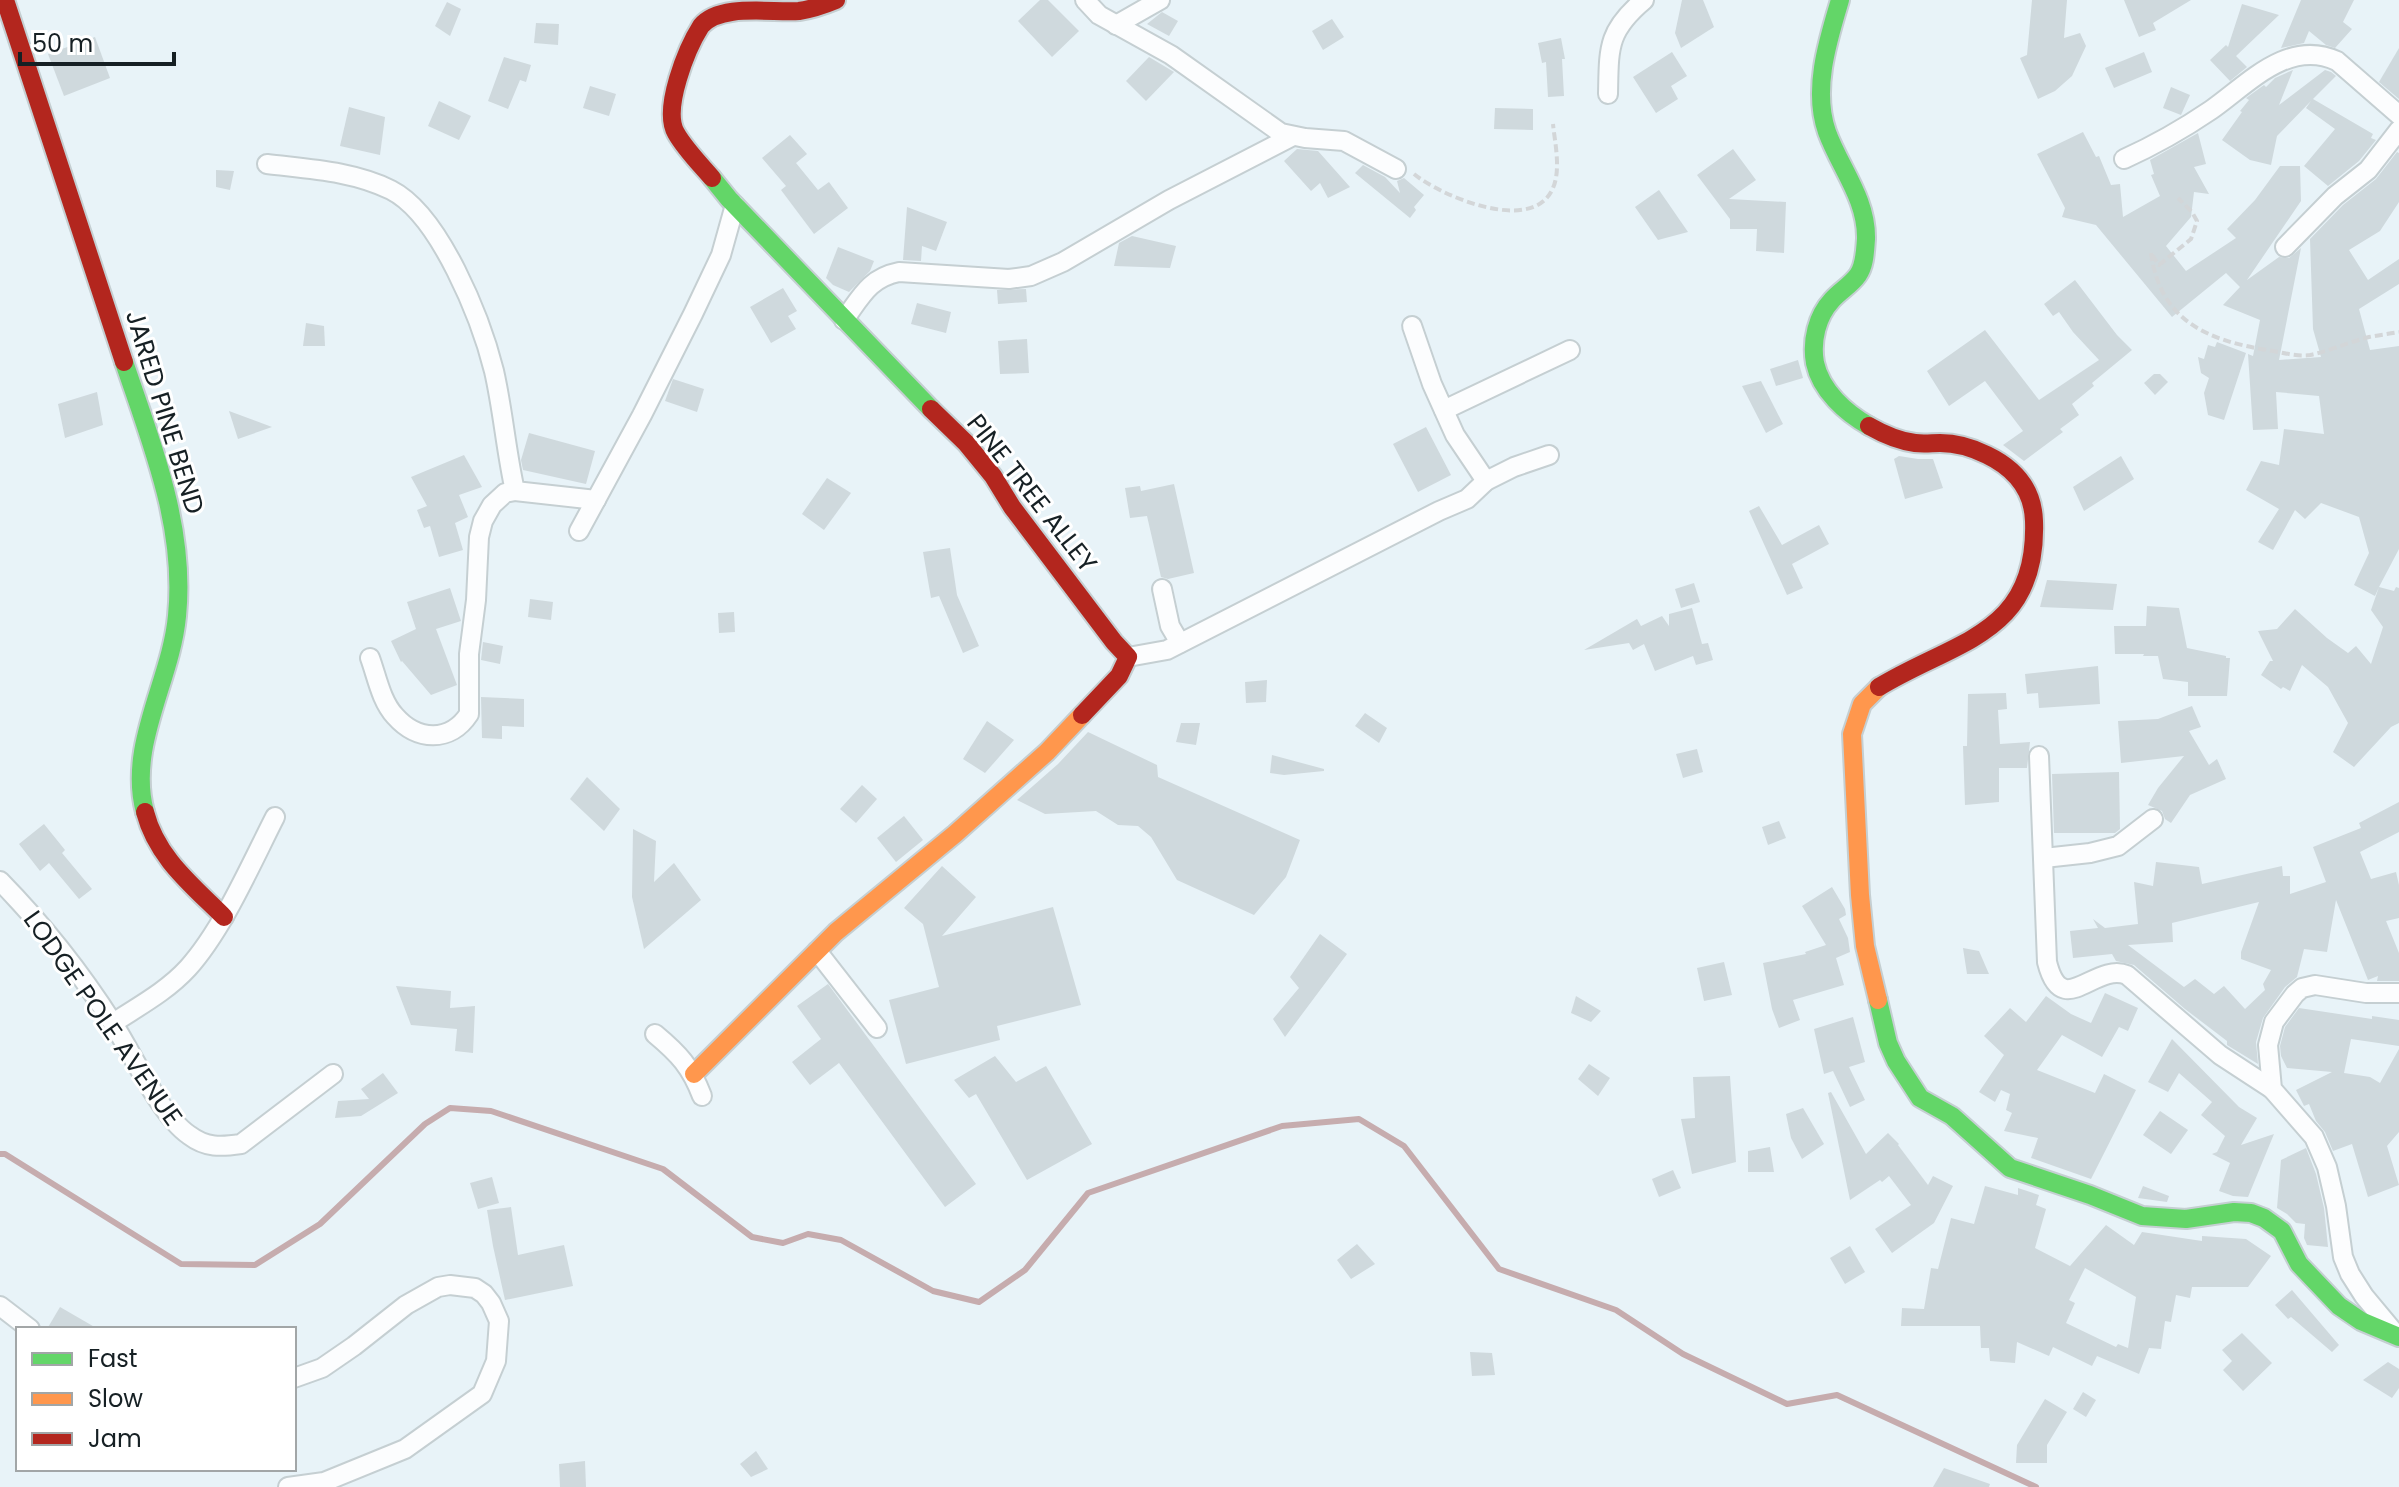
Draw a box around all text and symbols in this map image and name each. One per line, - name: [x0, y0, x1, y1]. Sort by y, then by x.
- scale bar: [20, 16, 174, 66]
- text: 50 m: [32, 27, 93, 60]
- street label: JARED PINE BEND: [117, 306, 213, 518]
- street label: PINE TREE ALLEY: [959, 406, 1105, 580]
- street label: LODGE POLE AVENUE: [15, 903, 191, 1133]
- legend: [16, 1327, 296, 1471]
- text: Fast: [88, 1342, 138, 1375]
- text: Slow: [88, 1382, 143, 1415]
- text: Jam: [88, 1422, 142, 1455]

